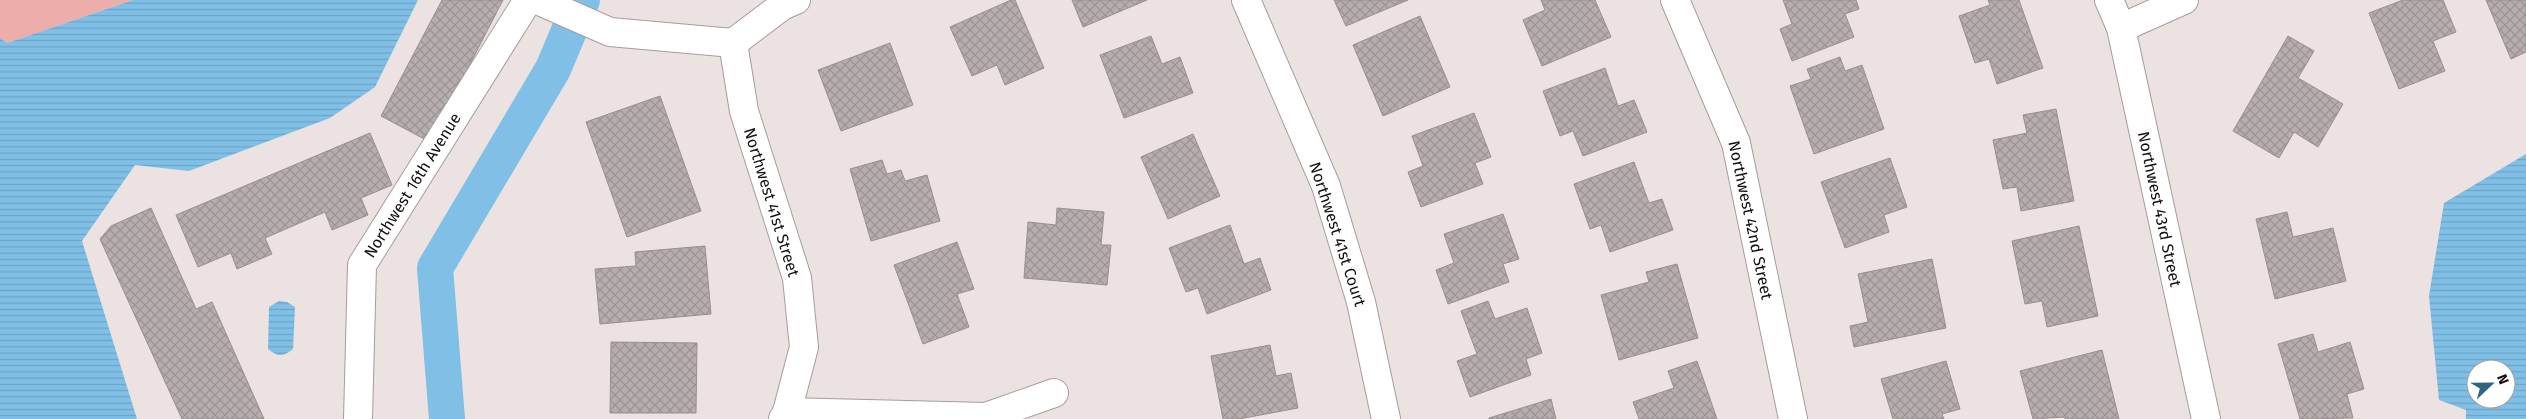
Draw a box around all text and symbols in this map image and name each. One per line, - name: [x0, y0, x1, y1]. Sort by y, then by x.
- street label: Northwest 16th Avenue: [360, 109, 465, 261]
- street label: Northwest 41st Street: [740, 125, 803, 279]
- street label: Northwest 43rd Street: [2134, 130, 2185, 289]
- street label: Northwest 42nd Street: [1724, 139, 1777, 302]
- street label: Northwest 41st Court: [1305, 160, 1370, 309]
- north arrow: [2466, 359, 2516, 409]
- text: N: [2493, 372, 2512, 387]

